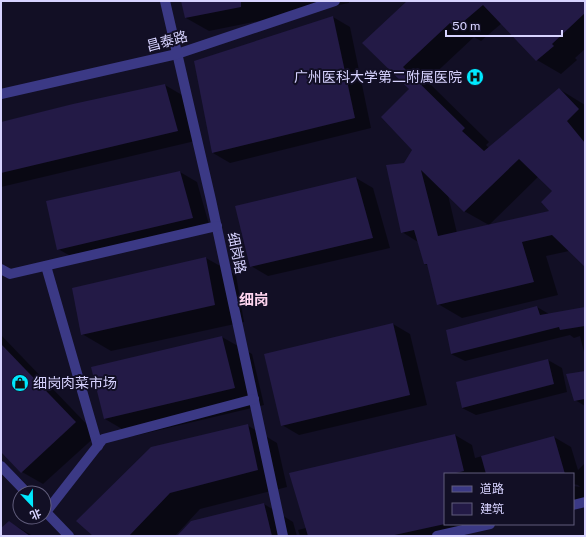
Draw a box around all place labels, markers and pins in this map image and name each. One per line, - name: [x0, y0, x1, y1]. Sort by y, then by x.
- hospital icon: 广州医科大学第二附属医院: [465, 67, 485, 87]
- place label: 广州医科大学第二附属医院: [294, 69, 462, 85]
- shop icon: 细岗肉菜市场: [10, 373, 30, 393]
- place label: 细岗肉菜市场: [33, 375, 117, 391]

